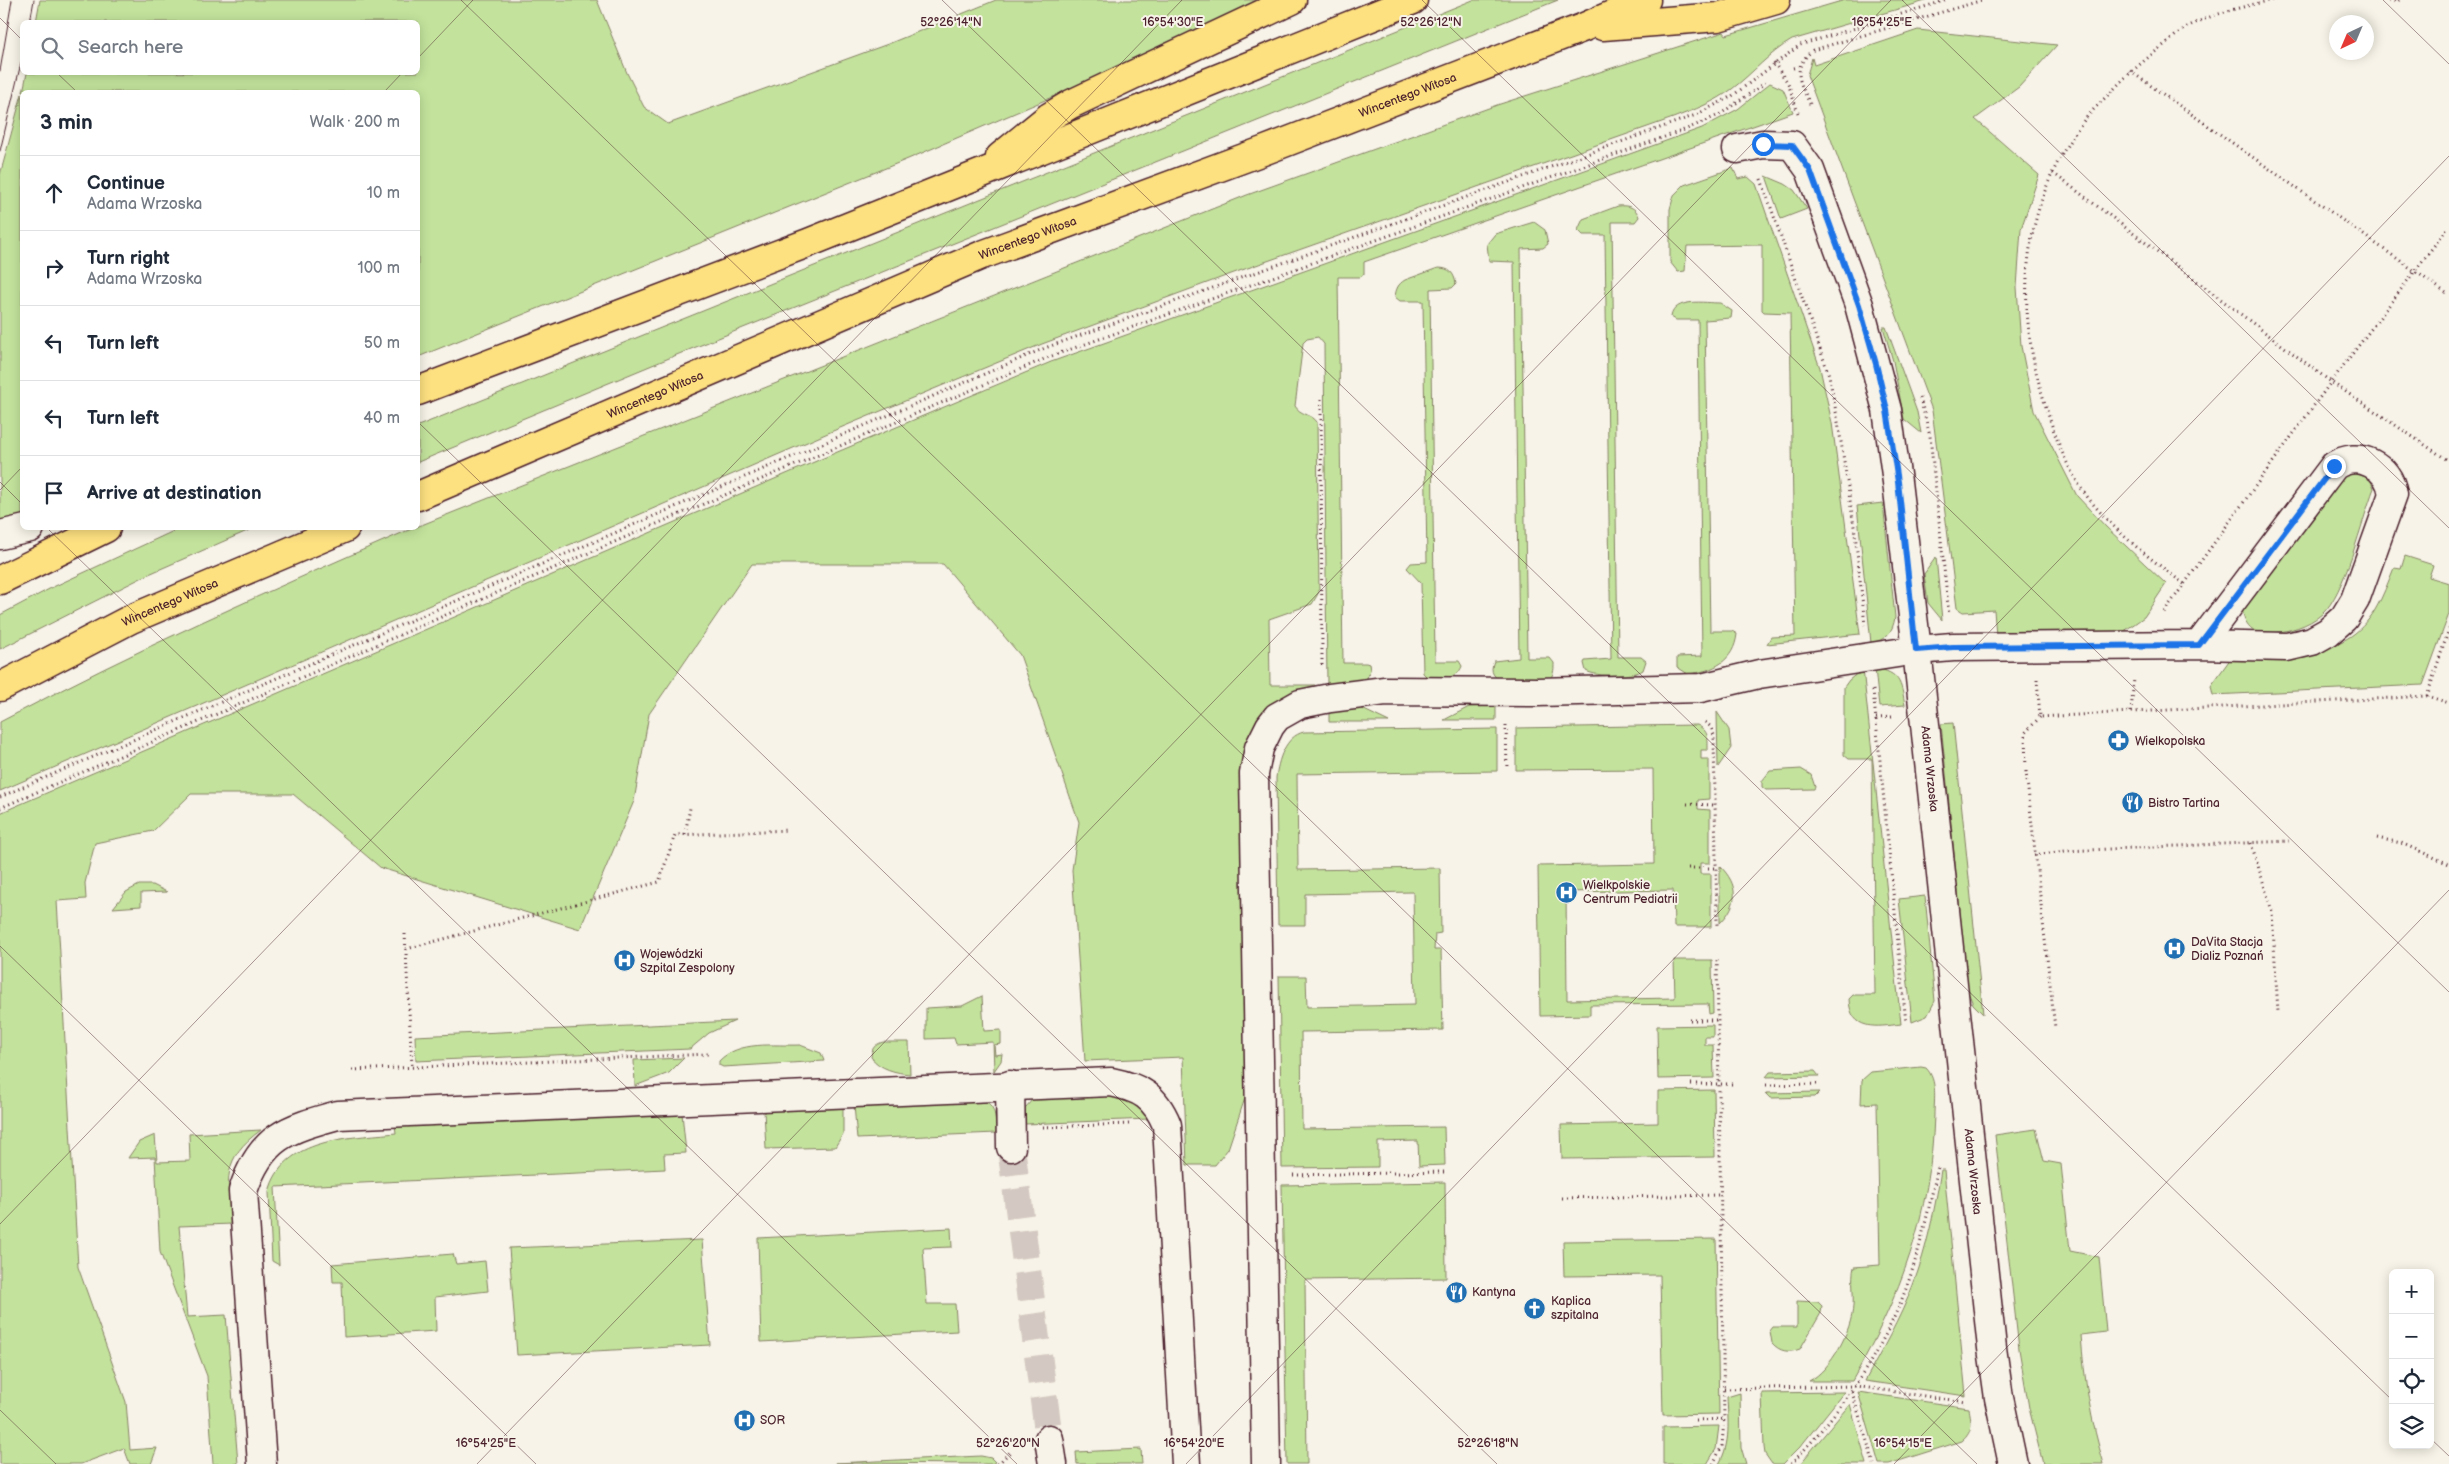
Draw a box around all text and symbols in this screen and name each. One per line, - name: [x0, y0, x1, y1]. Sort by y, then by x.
- text: 52°26'14"N: [920, 15, 982, 30]
- text: 16°54'30"E: [1143, 15, 1204, 30]
- text: 52°26'12"N: [1400, 15, 1462, 30]
- text: 16°54'25"E: [1852, 15, 1912, 30]
- north arrow: [2329, 15, 2374, 60]
- search box: [20, 20, 420, 75]
- icon: search: [38, 34, 66, 62]
- text: Search here: [78, 36, 183, 59]
- street label: Wincentego Witosa: [1357, 70, 1459, 121]
- text: 3 min: [40, 110, 93, 135]
- text: Walk · 200 m: [310, 113, 400, 132]
- route start: [1752, 133, 1775, 156]
- text: Continue: [87, 172, 165, 195]
- icon: ahead: [40, 179, 68, 207]
- text: 10 m: [367, 184, 400, 203]
- text: Adama Wrzoska: [87, 195, 202, 214]
- street label: Wincentego Witosa: [977, 213, 1079, 263]
- text: Turn right: [87, 247, 170, 270]
- icon: right: [40, 254, 68, 282]
- text: 100 m: [357, 259, 400, 278]
- text: Adama Wrzoska: [87, 270, 202, 289]
- icon: left: [40, 329, 68, 357]
- text: Turn left: [87, 332, 159, 355]
- text: 50 m: [364, 334, 400, 353]
- street label: Wincentego Witosa: [605, 367, 706, 422]
- icon: left: [40, 404, 68, 432]
- text: Turn left: [87, 407, 159, 430]
- text: 40 m: [363, 409, 400, 428]
- route end: [2323, 455, 2346, 478]
- icon: arrive: [40, 479, 68, 507]
- text: Arrive at destination: [87, 482, 262, 505]
- street label: Wincentego Witosa: [119, 575, 221, 630]
- street label: Adama Wrzoska: [1918, 725, 1942, 813]
- pharmacy icon: Wielkopolska: [2107, 729, 2131, 753]
- place label: Wielkopolska: [2135, 734, 2206, 749]
- restaurant icon: Bistro Tartina: [2120, 791, 2144, 815]
- place label: Bistro Tartina: [2148, 796, 2220, 811]
- place label: Wielkpolskie Centrum Pediatrii: [1583, 878, 1678, 907]
- hospital icon: Wielkpolskie Centrum Pediatrii: [1555, 880, 1579, 904]
- place label: DaVita Stacja Dializ Poznań: [2191, 935, 2263, 964]
- hospital icon: DaVita Stacja Dializ Poznań: [2163, 937, 2187, 961]
- place label: Wojewódzki Szpital Zespolony: [640, 947, 735, 976]
- hospital icon: Wojewódzki Szpital Zespolony: [612, 949, 636, 973]
- street label: Adama Wrzoska: [1961, 1128, 1985, 1216]
- map controls: [2389, 1269, 2434, 1449]
- button: +: [2389, 1269, 2434, 1314]
- restaurant icon: Kantyna: [1444, 1280, 1468, 1304]
- place label: Kantyna: [1472, 1285, 1516, 1300]
- place label: Kaplica szpitalna: [1551, 1294, 1599, 1323]
- church icon: Kaplica szpitalna: [1523, 1296, 1547, 1320]
- button: −: [2389, 1314, 2434, 1359]
- button: locate: [2389, 1359, 2434, 1404]
- button: layers: [2389, 1404, 2434, 1449]
- hospital icon: SOR: [732, 1408, 756, 1432]
- place label: SOR: [760, 1413, 785, 1428]
- text: 16°54'25"E: [456, 1436, 516, 1451]
- text: 52°26'20"N: [976, 1436, 1040, 1451]
- text: 16°54'20"E: [1164, 1436, 1224, 1451]
- text: 52°26'18"N: [1457, 1436, 1519, 1451]
- text: 16°54'15"E: [1874, 1436, 1932, 1451]

